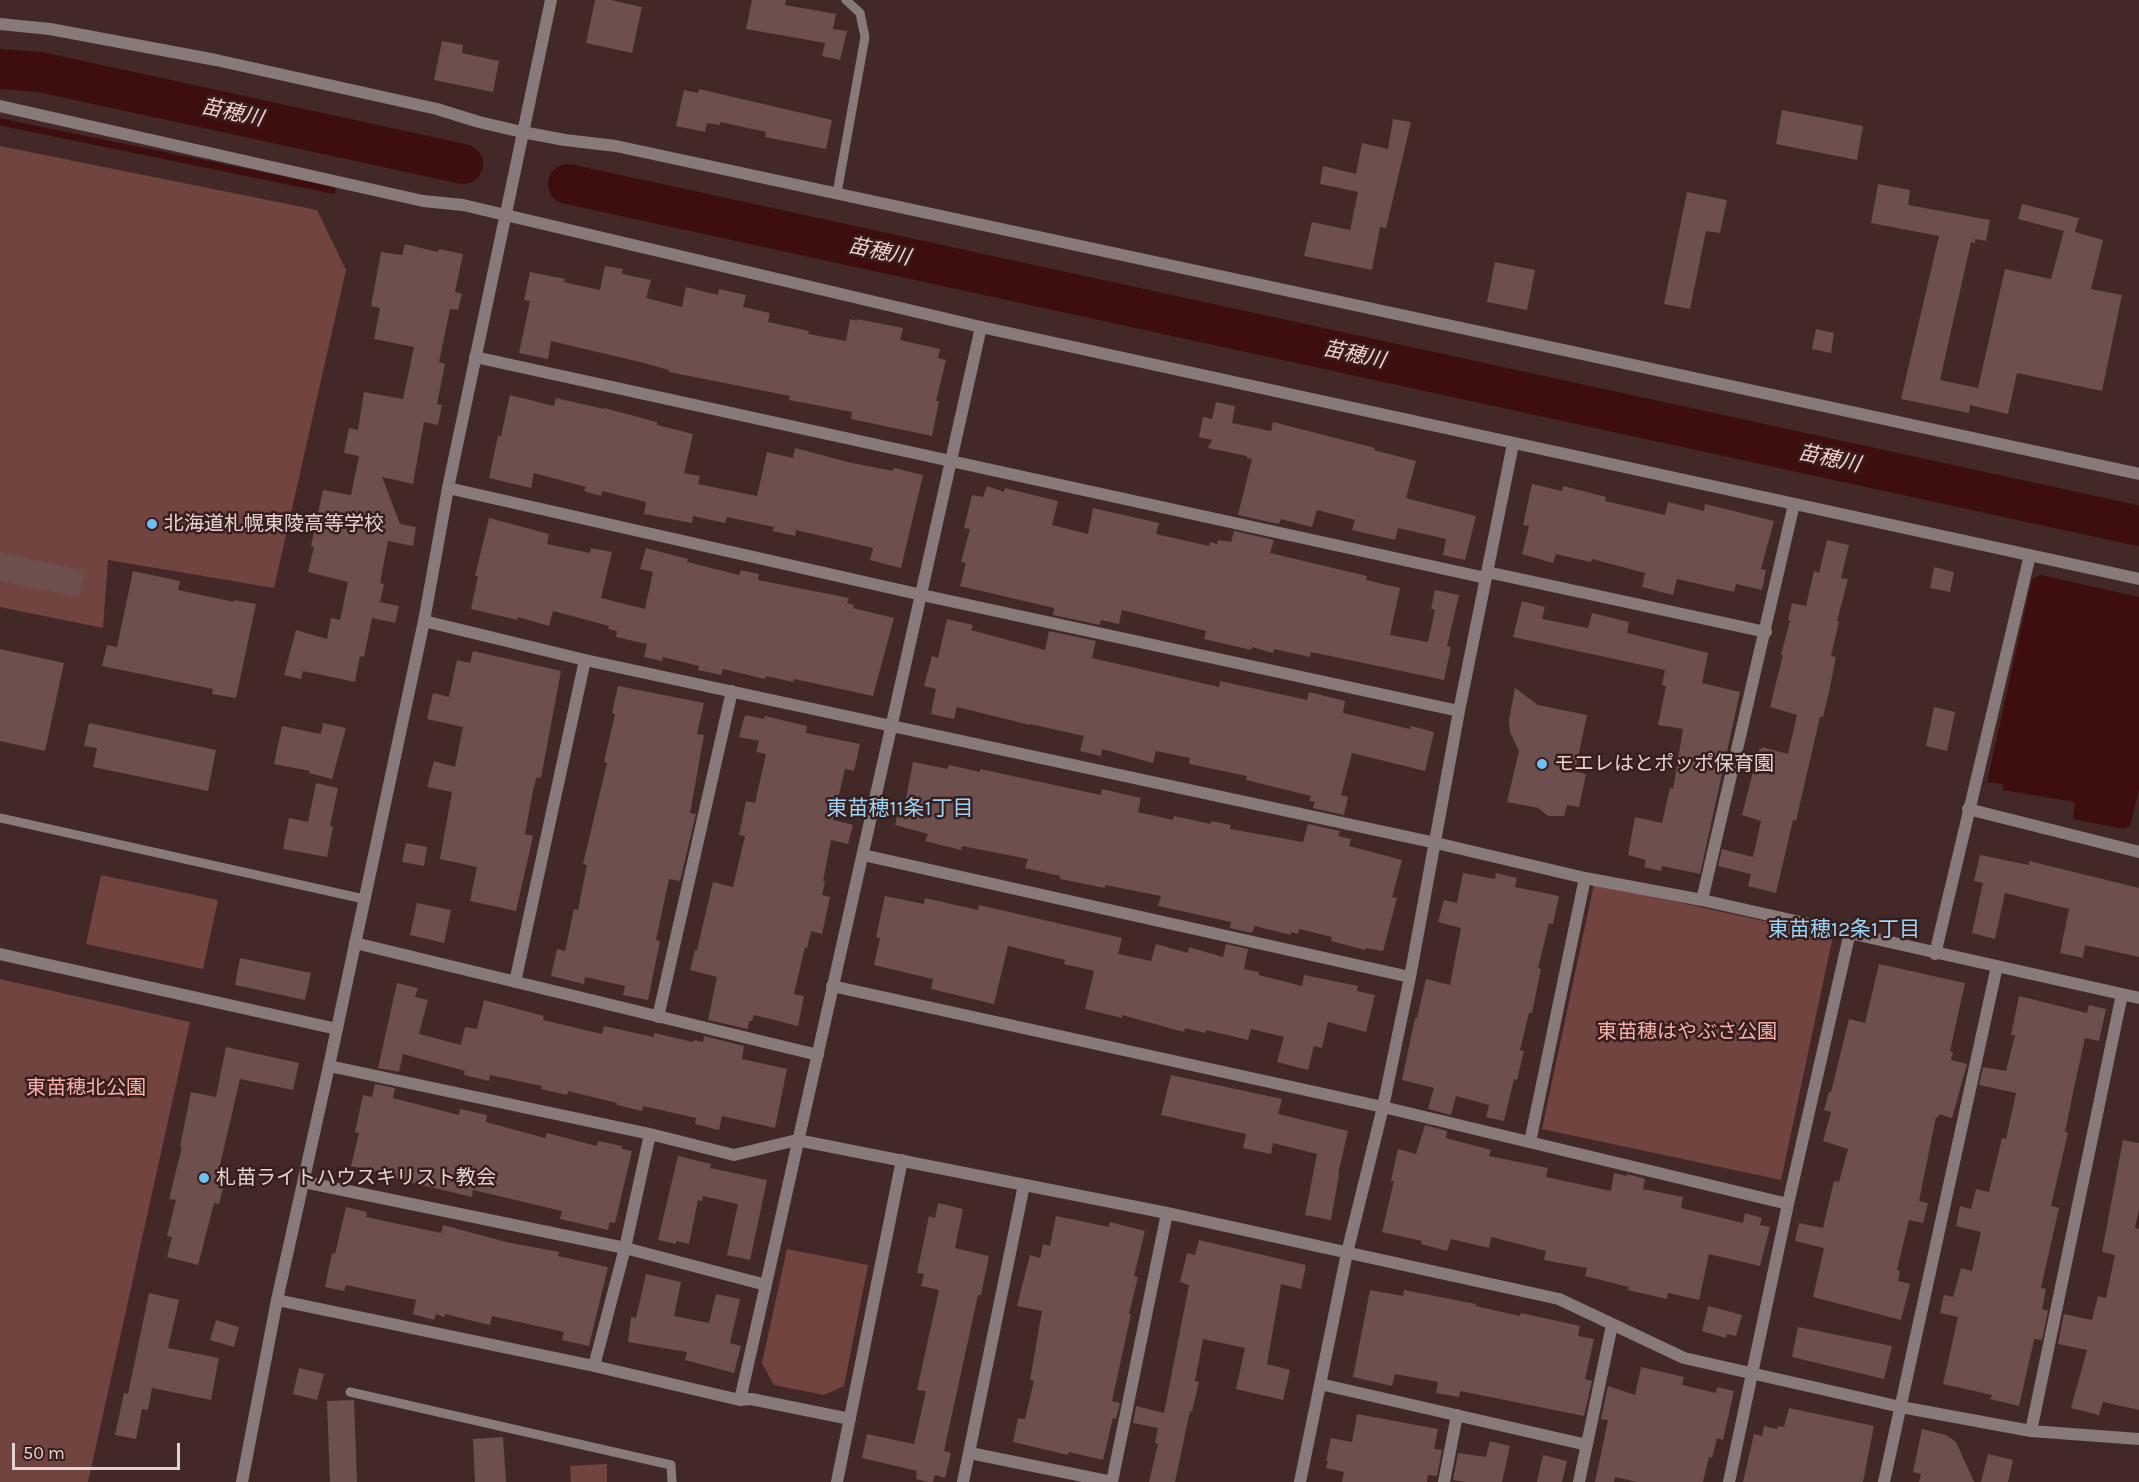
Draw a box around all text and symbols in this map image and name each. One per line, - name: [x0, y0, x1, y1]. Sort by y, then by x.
- water label: 苗穂川: [199, 94, 265, 132]
- water label: 苗穂川: [846, 233, 912, 271]
- water label: 苗穂川: [1321, 336, 1387, 374]
- water label: 苗穂川: [1796, 440, 1862, 478]
- place label: 北海道札幌東陵高等学校: [164, 512, 384, 536]
- marker: 北海道札幌東陵高等学校: [145, 517, 159, 531]
- place label: モエレはとポッポ保育園: [1554, 752, 1774, 776]
- marker: モエレはとポッポ保育園: [1535, 757, 1549, 771]
- district label: 東苗穂11条1丁目: [827, 796, 973, 822]
- district label: 東苗穂12条1丁目: [1768, 917, 1920, 943]
- park label: 東苗穂はやぶさ公園: [1597, 1020, 1777, 1044]
- park label: 東苗穂北公園: [26, 1076, 146, 1100]
- place label: 札苗ライトハウスキリスト教会: [216, 1166, 496, 1190]
- marker: 札苗ライトハウスキリスト教会: [197, 1171, 211, 1185]
- scale bar: [15, 1431, 183, 1469]
- text: 50 m: [23, 1442, 65, 1464]

